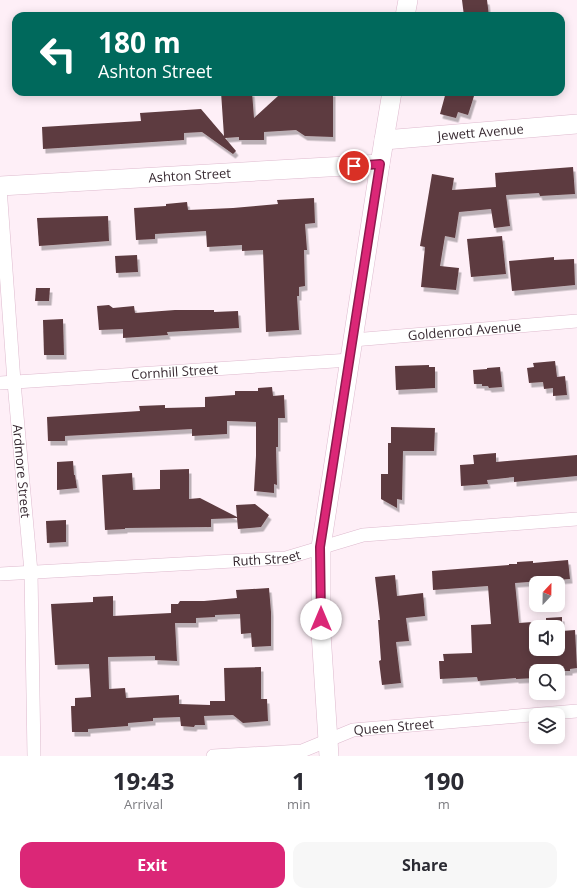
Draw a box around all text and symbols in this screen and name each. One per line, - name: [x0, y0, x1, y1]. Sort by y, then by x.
- text: 180 m: [98, 23, 181, 61]
- icon: left: [32, 28, 84, 80]
- text: Ashton Street: [98, 59, 212, 83]
- street label: Jewett Avenue: [435, 119, 524, 145]
- pin: [337, 149, 371, 183]
- icon: arrive: [343, 155, 365, 177]
- street label: Ashton Street: [148, 164, 232, 186]
- street label: Goldenrod Avenue: [407, 317, 522, 344]
- street label: Cornhill Street: [131, 360, 219, 383]
- street label: Ardmore Street: [9, 424, 35, 519]
- street label: Ruth Street: [232, 545, 303, 570]
- north arrow: [529, 576, 565, 612]
- map controls: [529, 576, 565, 744]
- position arrow: [300, 598, 342, 640]
- button: sound: [529, 620, 565, 656]
- button: search: [529, 664, 565, 700]
- button: layers: [529, 708, 565, 744]
- street label: Queen Street: [353, 714, 435, 739]
- text: 19:43: [113, 764, 174, 797]
- text: 1: [292, 764, 306, 797]
- text: 190: [423, 764, 464, 797]
- text: Arrival: [124, 795, 163, 813]
- text: min: [287, 795, 310, 813]
- text: m: [438, 795, 450, 813]
- button: Exit: [20, 842, 285, 888]
- button: Share: [293, 842, 557, 888]

